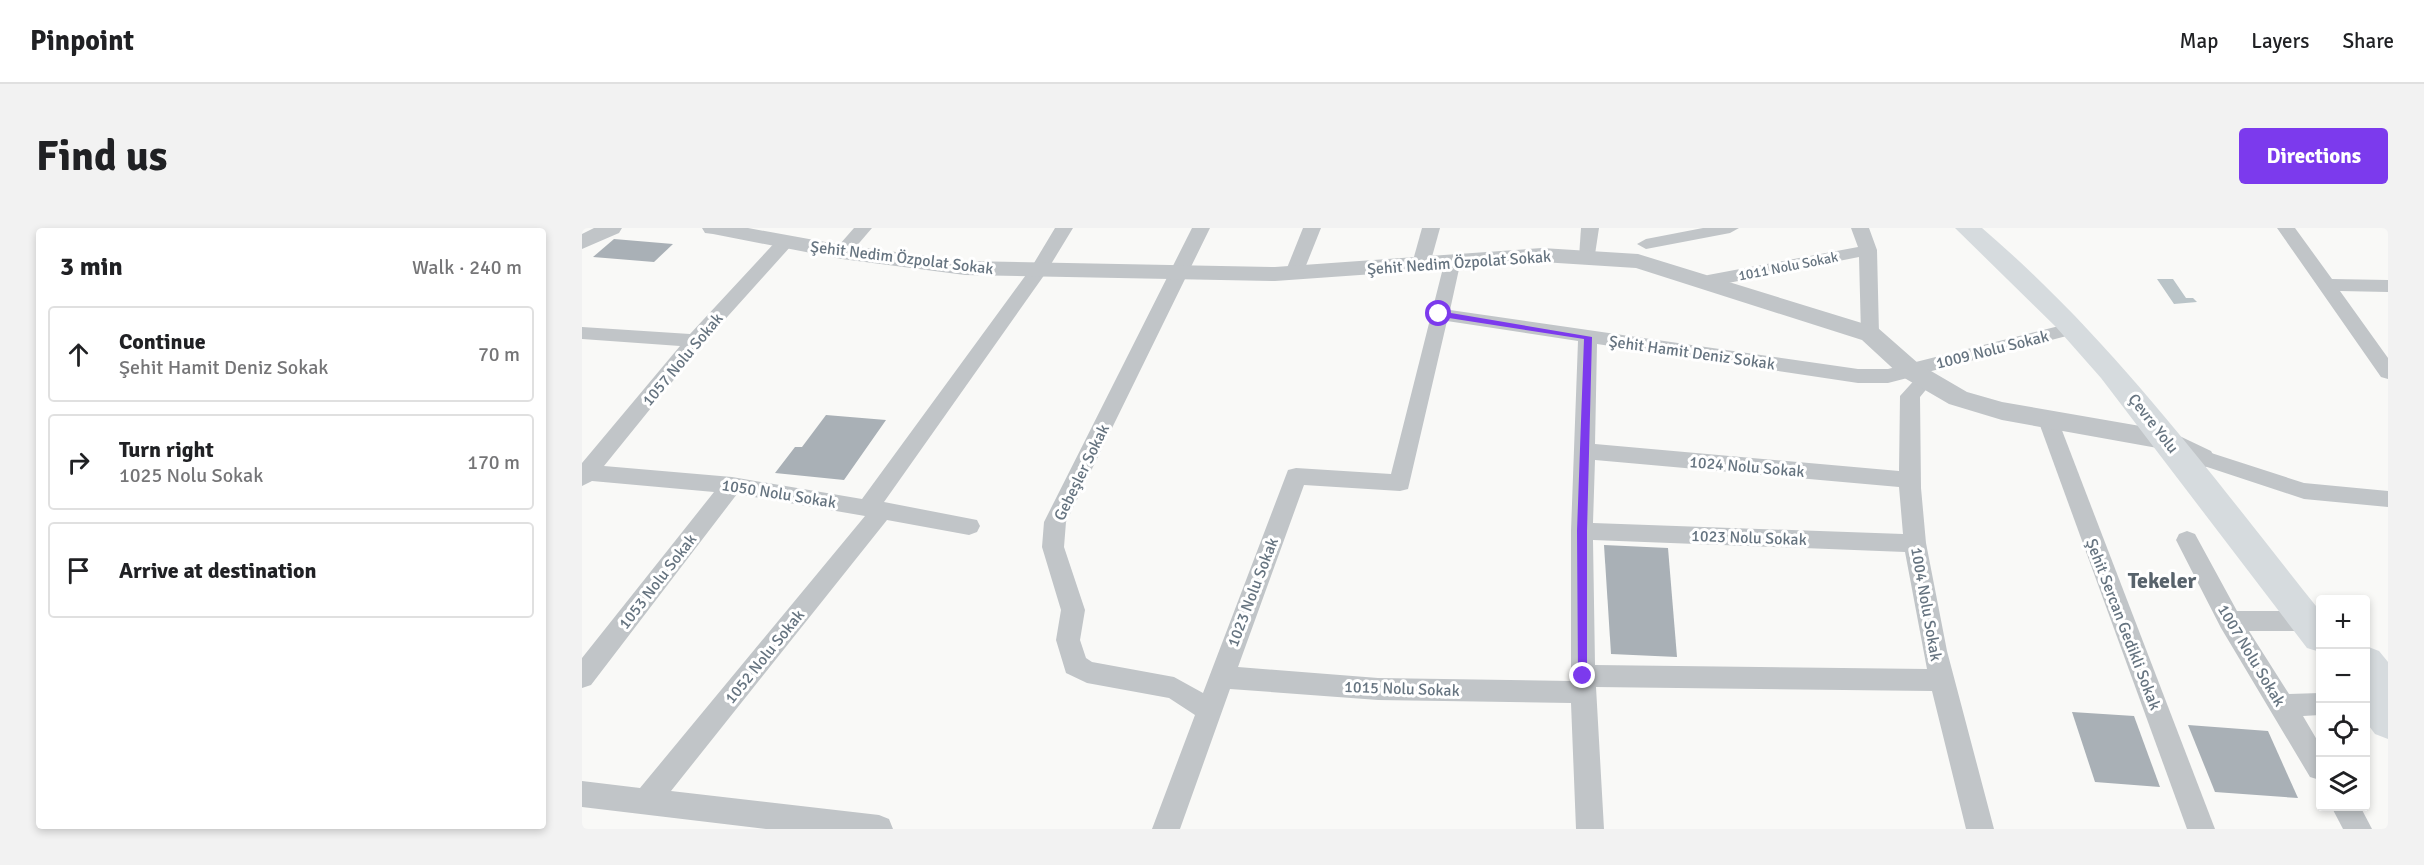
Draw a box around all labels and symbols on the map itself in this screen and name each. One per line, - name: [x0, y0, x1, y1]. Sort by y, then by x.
- street label: Şehit Nedim Özpolat Sokak: [809, 237, 995, 279]
- street label: Şehit Nedim Özpolat Sokak: [1366, 247, 1552, 279]
- street label: 1011 Nolu Sokak: [1737, 249, 1839, 284]
- route start: [1425, 300, 1451, 326]
- street label: 1057 Nolu Sokak: [638, 309, 728, 410]
- street label: 1009 Nolu Sokak: [1934, 326, 2051, 374]
- street label: Şehit Hamit Deniz Sokak: [1608, 331, 1776, 375]
- street label: Çevre Yolu: [2124, 390, 2183, 458]
- street label: Gebeşler Sokak: [1050, 421, 1114, 524]
- street label: 1024 Nolu Sokak: [1689, 452, 1805, 482]
- street label: 1050 Nolu Sokak: [720, 475, 837, 513]
- street label: 1023 Nolu Sokak: [1691, 526, 1807, 550]
- street label: 1053 Nolu Sokak: [614, 530, 701, 633]
- street label: 1023 Nolu Sokak: [1223, 535, 1283, 650]
- street label: Şehit Sercan Gedikli Sokak: [2081, 536, 2165, 713]
- street label: 1004 Nolu Sokak: [1906, 546, 1946, 663]
- district label: Tekeler: [2128, 567, 2197, 594]
- street label: 1007 Nolu Sokak: [2213, 601, 2289, 710]
- street label: 1052 Nolu Sokak: [721, 605, 809, 708]
- route end: [1569, 662, 1595, 688]
- street label: 1015 Nolu Sokak: [1344, 677, 1460, 701]

